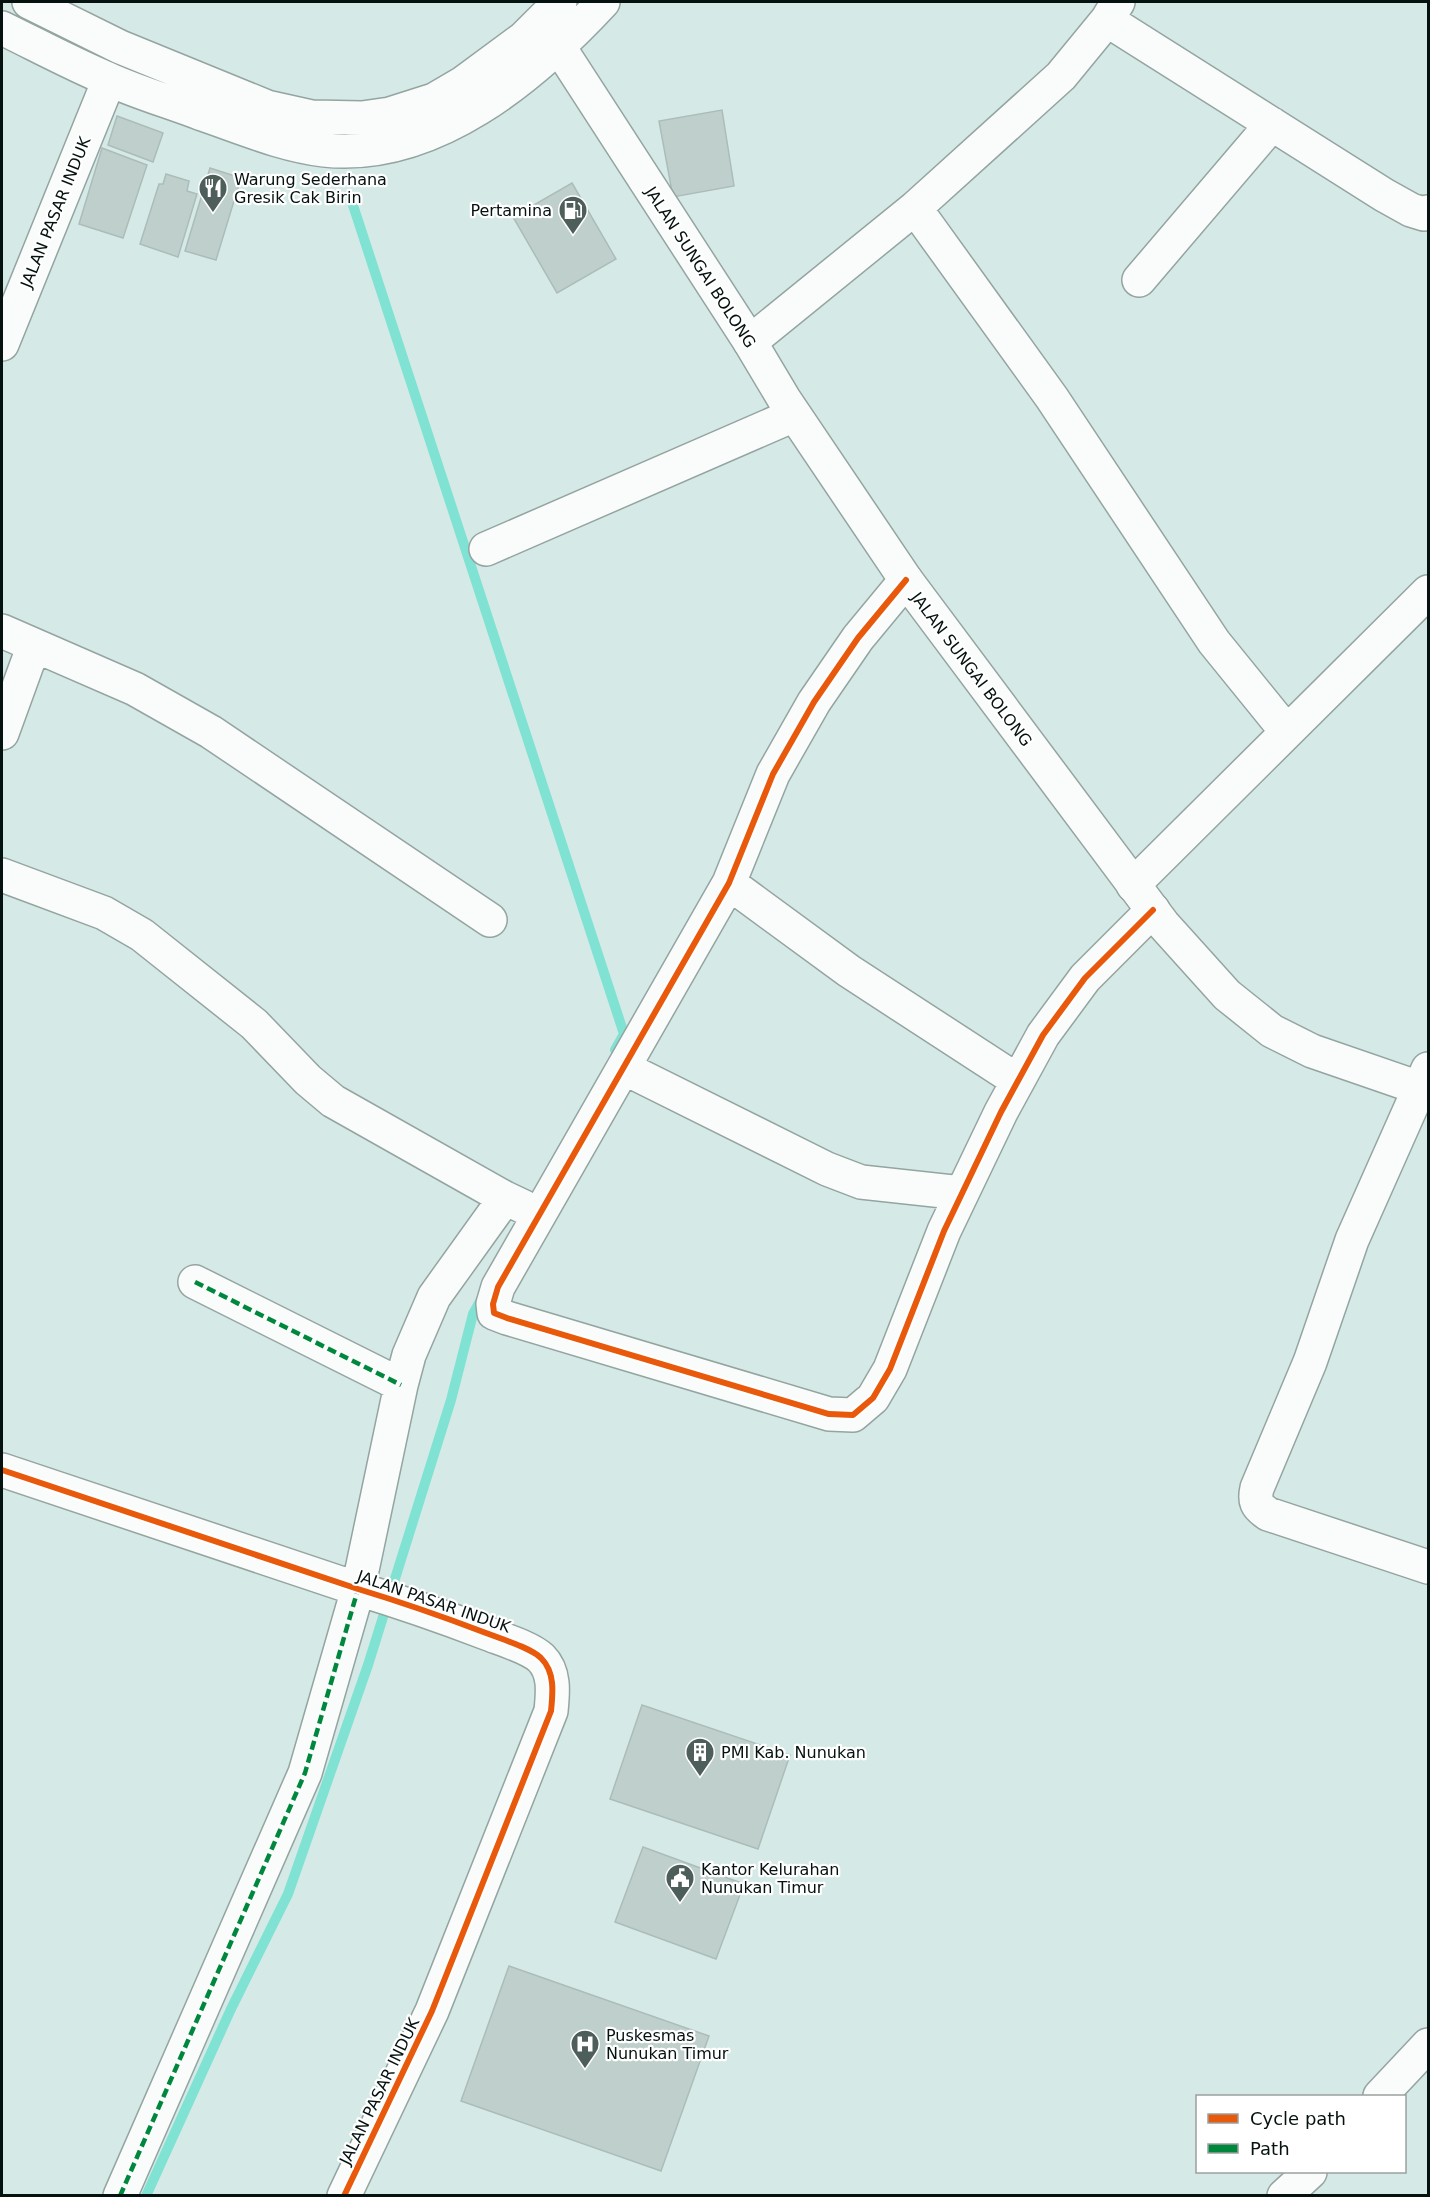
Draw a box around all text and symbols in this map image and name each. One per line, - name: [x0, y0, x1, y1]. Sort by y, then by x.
- street label: JALAN PASAR INDUK: [16, 133, 95, 291]
- place label: Warung Sederhana Gresik Cak Birin: [234, 170, 387, 207]
- restaurant icon: Warung Sederhana Gresik Cak Birin: [197, 172, 229, 214]
- street label: JALAN SUNGAI BOLONG: [641, 182, 760, 351]
- fuel station icon: Pertamina: [557, 194, 589, 236]
- place label: Pertamina: [470, 201, 552, 220]
- street label: JALAN SUNGAI BOLONG: [907, 588, 1036, 750]
- street label: JALAN PASAR INDUK: [354, 1566, 514, 1637]
- building icon: PMI Kab. Nunukan: [684, 1736, 716, 1778]
- place label: PMI Kab. Nunukan: [721, 1743, 866, 1762]
- place label: Kantor Kelurahan Nunukan Timur: [701, 1860, 839, 1897]
- public building icon: Kantor Kelurahan Nunukan Timur: [664, 1862, 696, 1904]
- street label: JALAN PASAR INDUK: [335, 2014, 424, 2169]
- place label: Puskesmas Nunukan Timur: [606, 2026, 729, 2063]
- hospital icon: Puskesmas Nunukan Timur: [569, 2028, 601, 2070]
- legend: [1196, 2095, 1406, 2173]
- text: Cycle path: [1250, 2108, 1346, 2129]
- text: Path: [1250, 2138, 1290, 2159]

